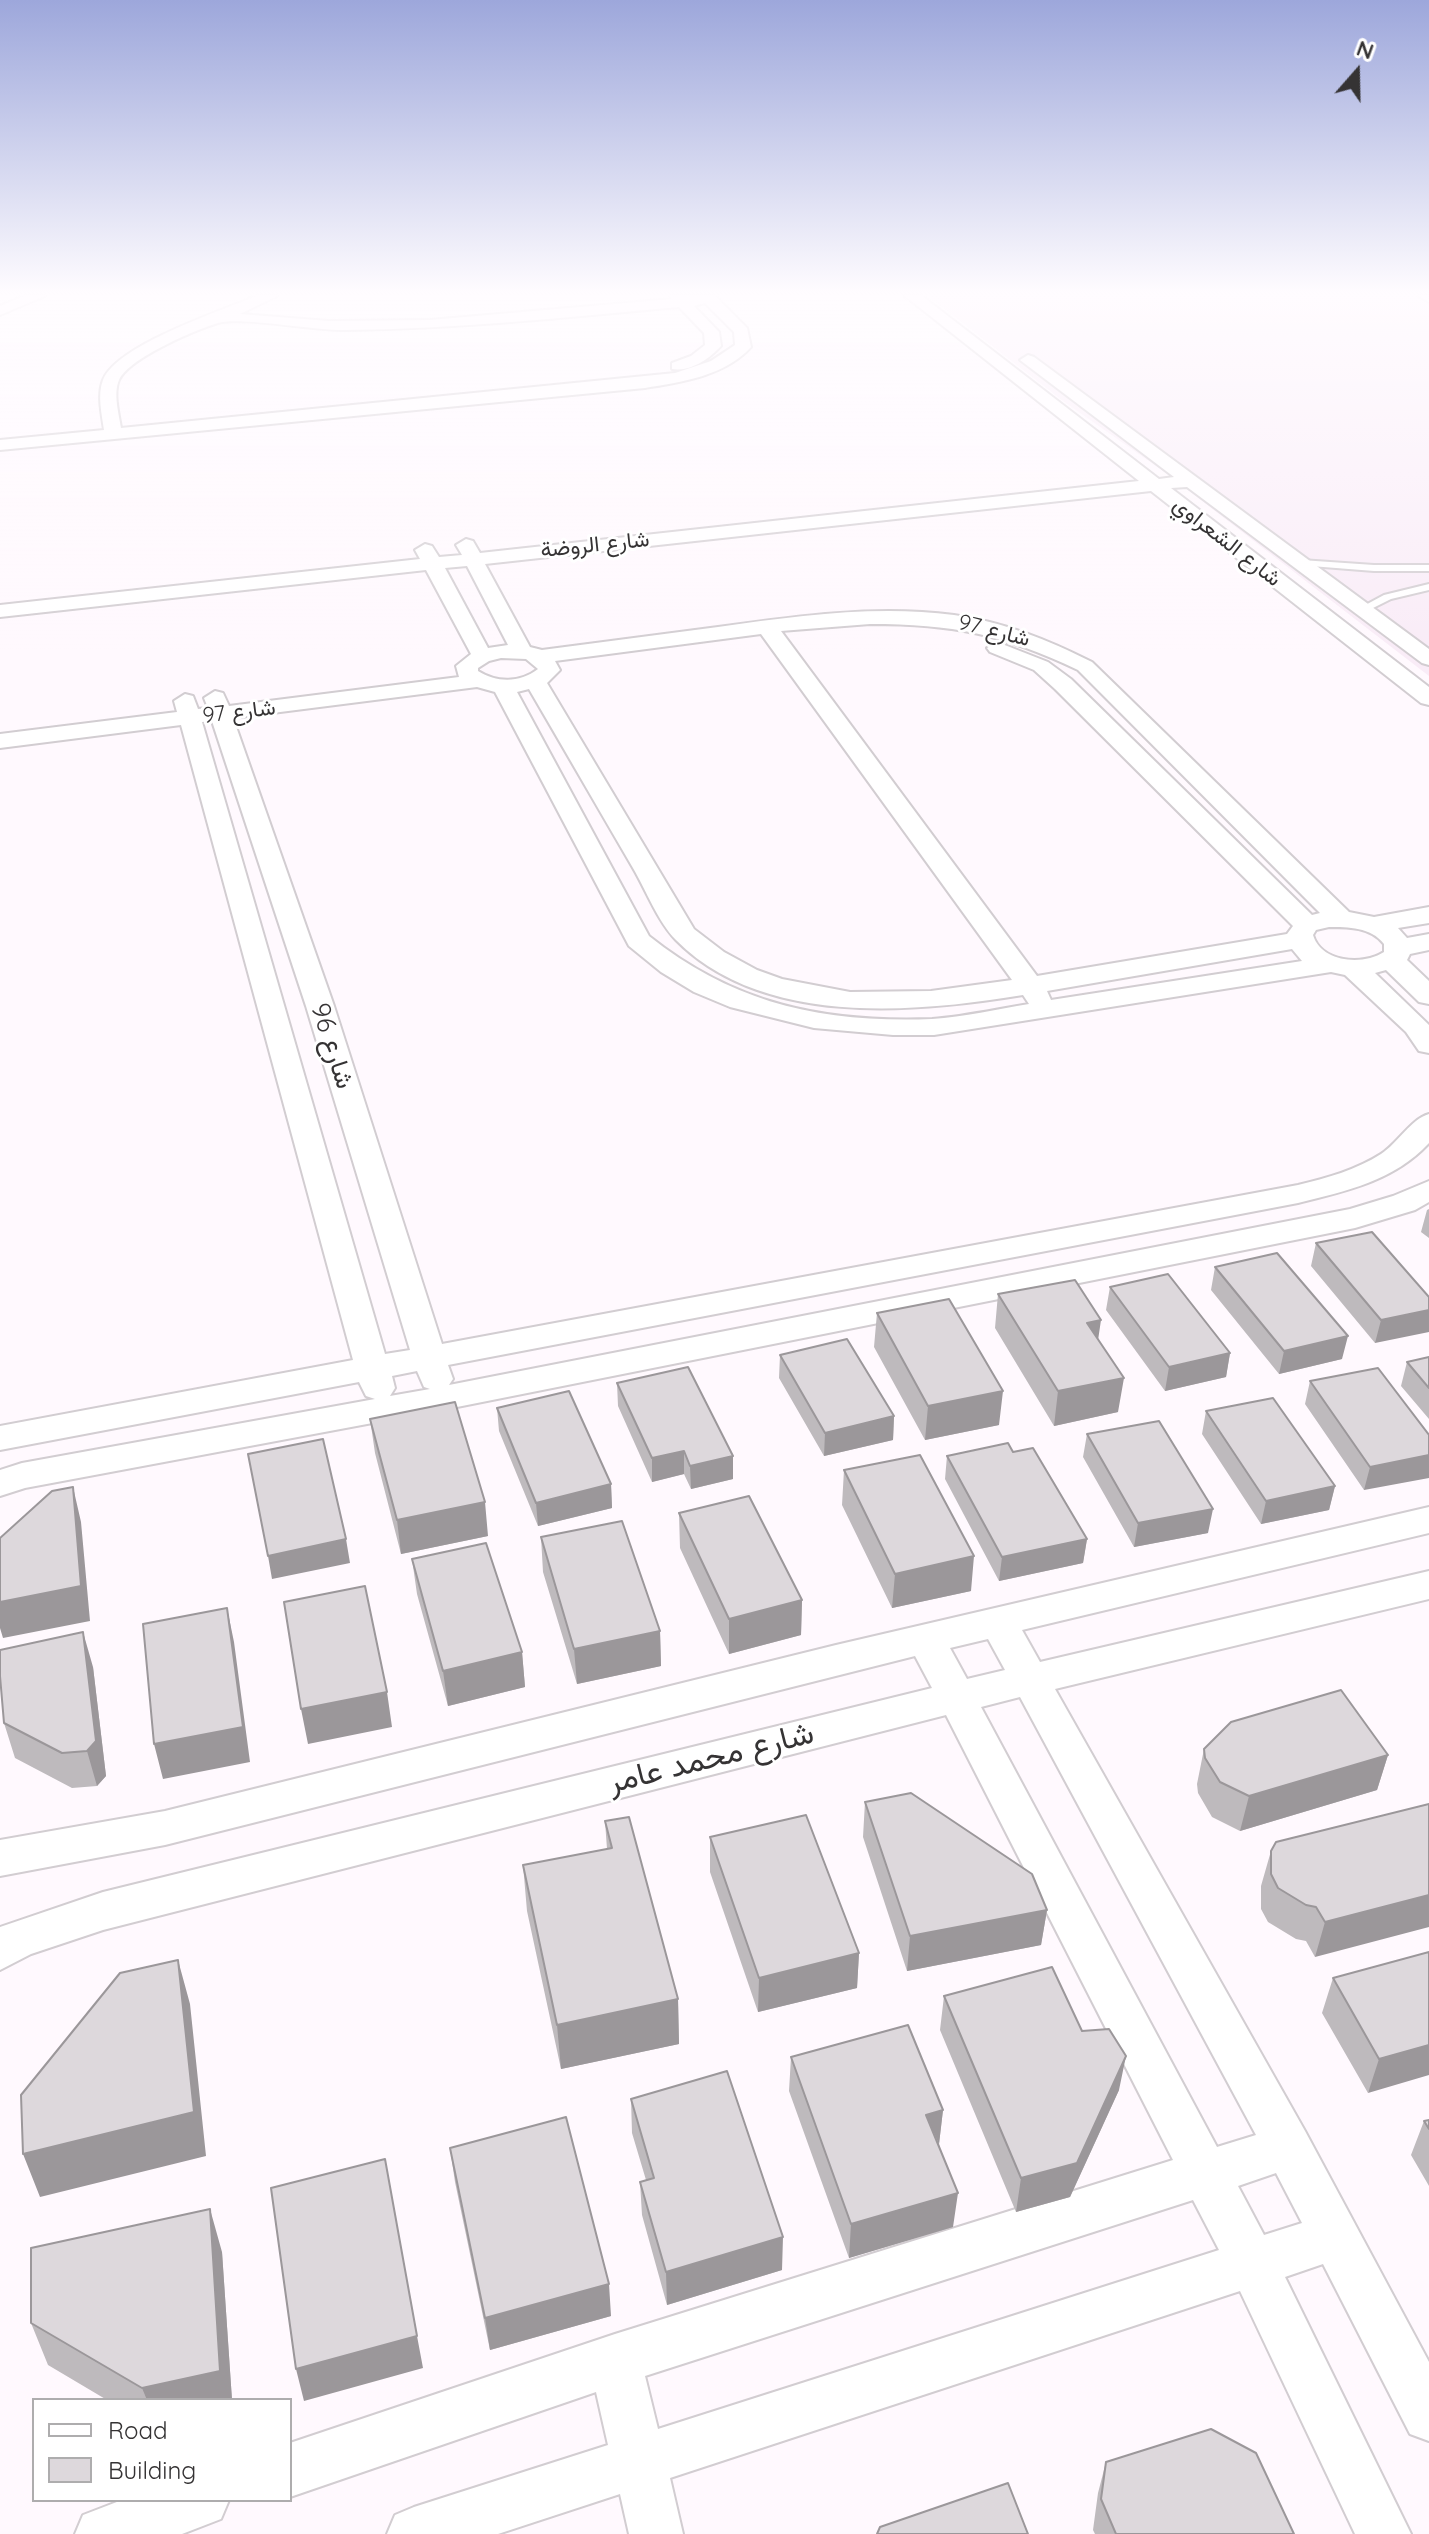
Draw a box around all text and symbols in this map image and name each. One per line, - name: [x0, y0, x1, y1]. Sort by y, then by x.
- north arrow: [1317, 32, 1397, 112]
- text: N: [1353, 34, 1378, 65]
- street label: شارع الشعراوي: [1168, 492, 1286, 592]
- street label: شارع الروضة: [539, 526, 651, 564]
- street label: شارع 97: [955, 609, 1033, 653]
- street label: شارع 97: [201, 694, 277, 730]
- street label: شارع 96: [304, 999, 360, 1093]
- street label: شارع محمد عامر: [604, 1714, 818, 1802]
- legend: [32, 2398, 292, 2502]
- text: Road: [108, 2415, 168, 2445]
- text: Building: [108, 2455, 196, 2485]

